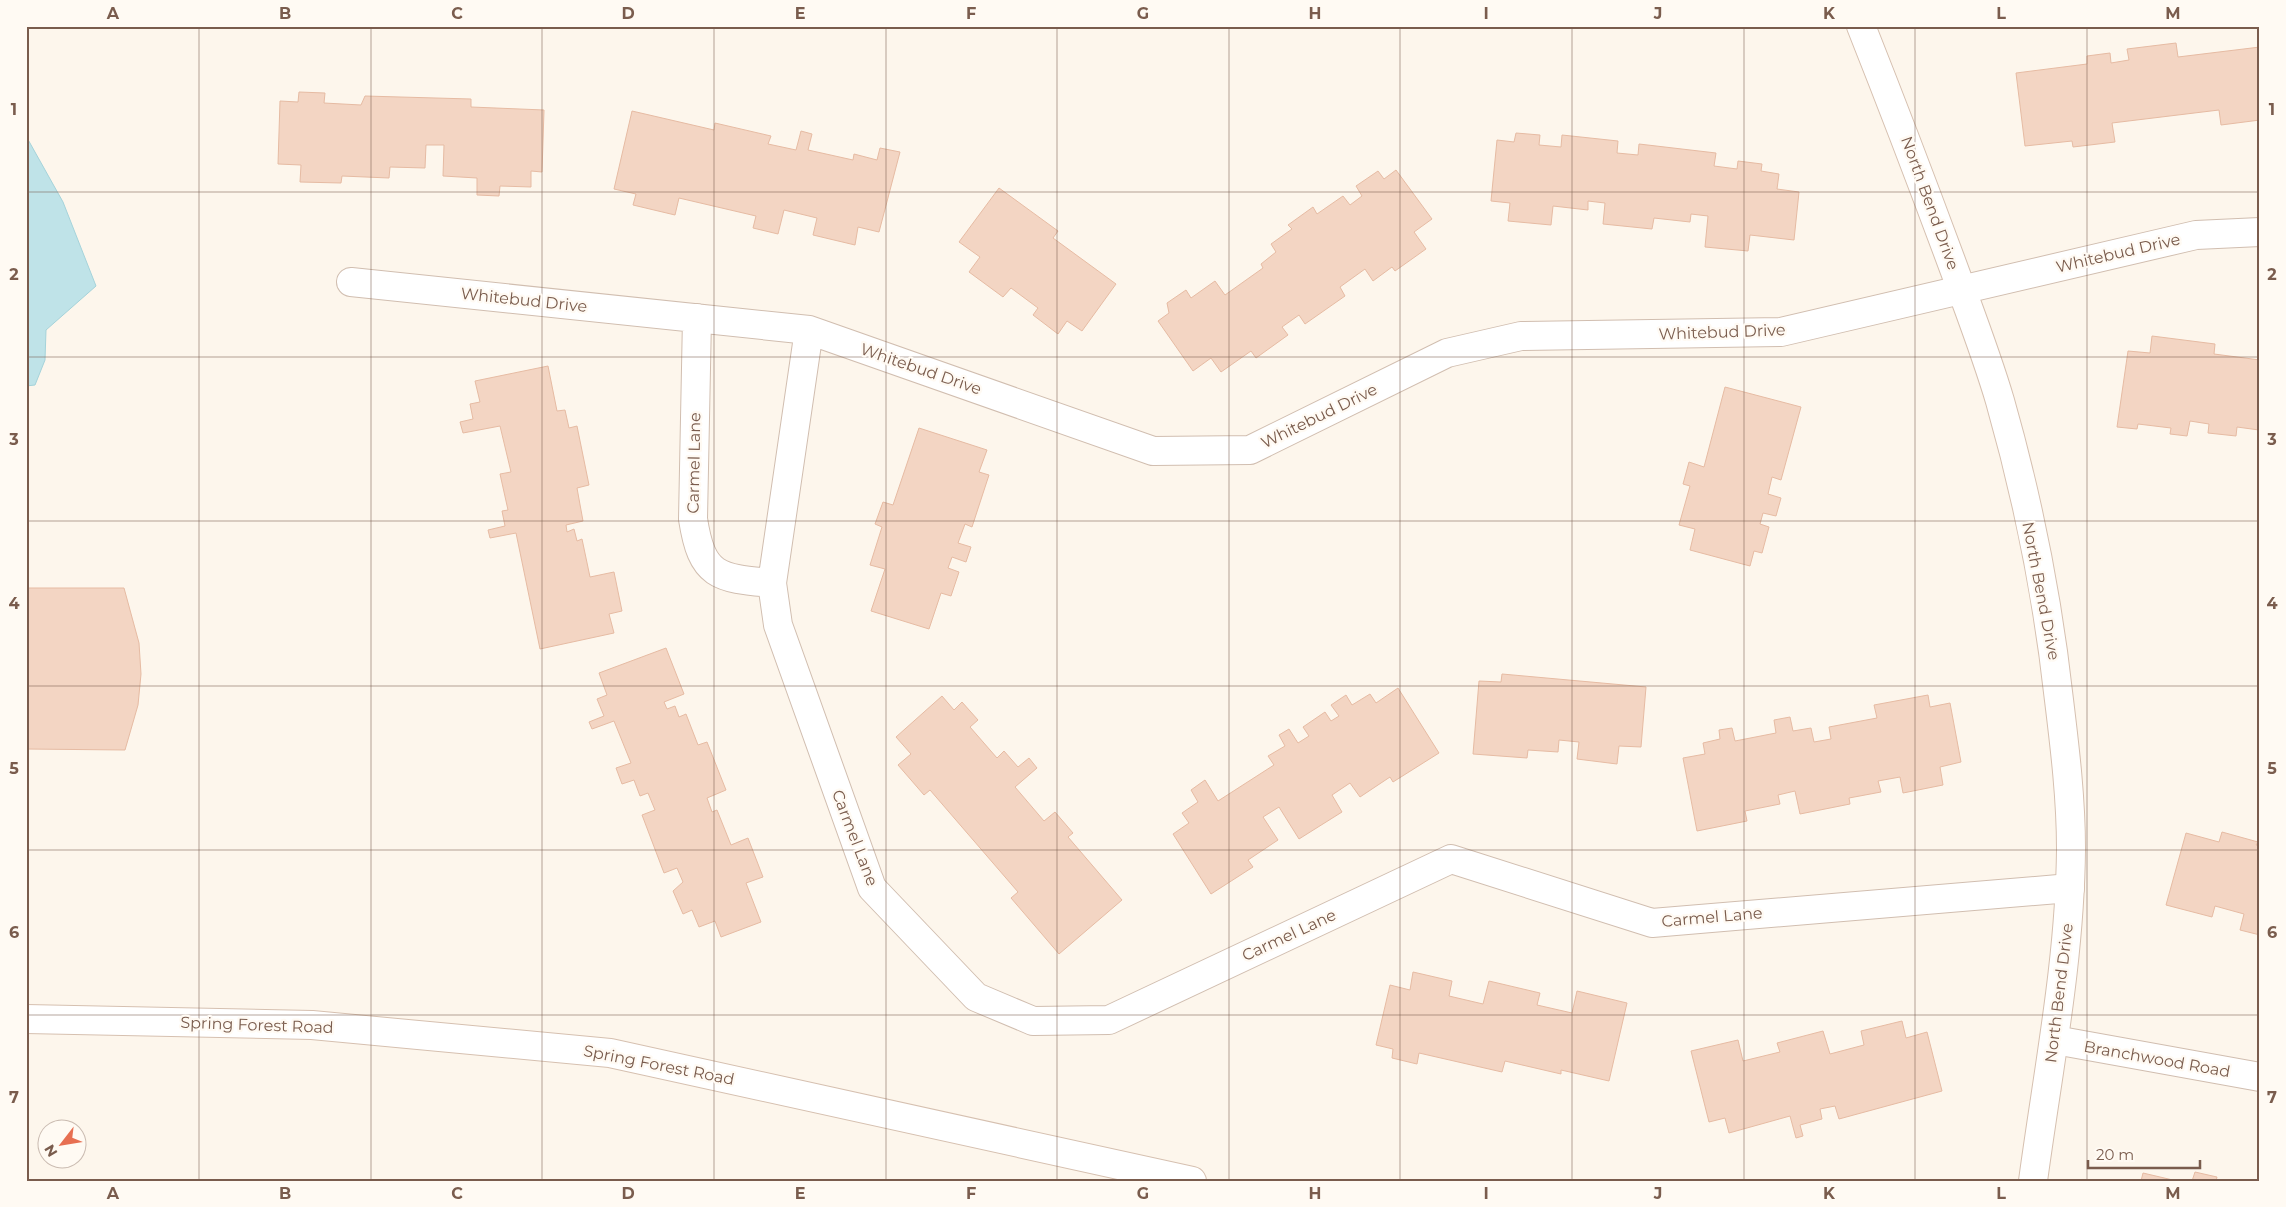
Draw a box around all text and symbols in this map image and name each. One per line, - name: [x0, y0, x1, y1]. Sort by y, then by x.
- text: A: [106, 4, 120, 23]
- text: B: [279, 4, 291, 23]
- text: C: [451, 4, 463, 23]
- text: D: [621, 4, 635, 23]
- text: E: [795, 4, 805, 23]
- text: F: [966, 4, 976, 23]
- text: G: [1137, 4, 1149, 23]
- text: H: [1309, 4, 1321, 23]
- text: I: [1483, 4, 1489, 23]
- text: J: [1653, 4, 1662, 23]
- text: K: [1823, 4, 1836, 23]
- text: L: [1996, 4, 2006, 23]
- text: M: [2165, 4, 2181, 23]
- text: 1: [11, 100, 17, 119]
- text: 1: [2269, 100, 2275, 119]
- street label: North Bend Drive: [1897, 134, 1963, 272]
- street label: Whitebud Drive: [2054, 229, 2182, 277]
- text: 2: [9, 265, 19, 284]
- text: 2: [2267, 265, 2277, 284]
- street label: Whitebud Drive: [460, 284, 588, 316]
- street label: Whitebud Drive: [1658, 320, 1786, 344]
- street label: Whitebud Drive: [858, 339, 984, 399]
- street label: Whitebud Drive: [1258, 380, 1380, 452]
- street label: Carmel Lane: [684, 412, 704, 514]
- text: 3: [8, 430, 19, 449]
- text: 3: [2266, 430, 2277, 449]
- street label: North Bend Drive: [2018, 520, 2064, 662]
- text: 4: [8, 594, 20, 613]
- text: 4: [2266, 594, 2278, 613]
- text: 5: [9, 759, 19, 778]
- text: 5: [2267, 759, 2277, 778]
- street label: Carmel Lane: [828, 787, 882, 889]
- street label: Carmel Lane: [1661, 903, 1763, 931]
- street label: Carmel Lane: [1239, 905, 1339, 965]
- street label: North Bend Drive: [2041, 922, 2077, 1064]
- text: 6: [9, 923, 19, 942]
- text: 6: [2267, 923, 2277, 942]
- street label: Spring Forest Road: [180, 1013, 334, 1037]
- street label: Branchwood Road: [2082, 1037, 2232, 1081]
- street label: Spring Forest Road: [582, 1041, 736, 1089]
- text: 7: [9, 1088, 19, 1107]
- text: 7: [2267, 1088, 2277, 1107]
- north arrow: [38, 1120, 88, 1170]
- scale bar: [2088, 1137, 2201, 1169]
- text: N: [40, 1141, 61, 1160]
- text: 20 m: [2096, 1145, 2134, 1164]
- text: A: [106, 1184, 120, 1203]
- text: B: [279, 1184, 291, 1203]
- text: C: [451, 1184, 463, 1203]
- text: D: [621, 1184, 635, 1203]
- text: E: [795, 1184, 805, 1203]
- text: F: [966, 1184, 976, 1203]
- text: G: [1137, 1184, 1149, 1203]
- text: H: [1309, 1184, 1321, 1203]
- text: I: [1483, 1184, 1489, 1203]
- text: J: [1653, 1184, 1662, 1203]
- text: K: [1823, 1184, 1836, 1203]
- text: L: [1996, 1184, 2006, 1203]
- text: M: [2165, 1184, 2181, 1203]

